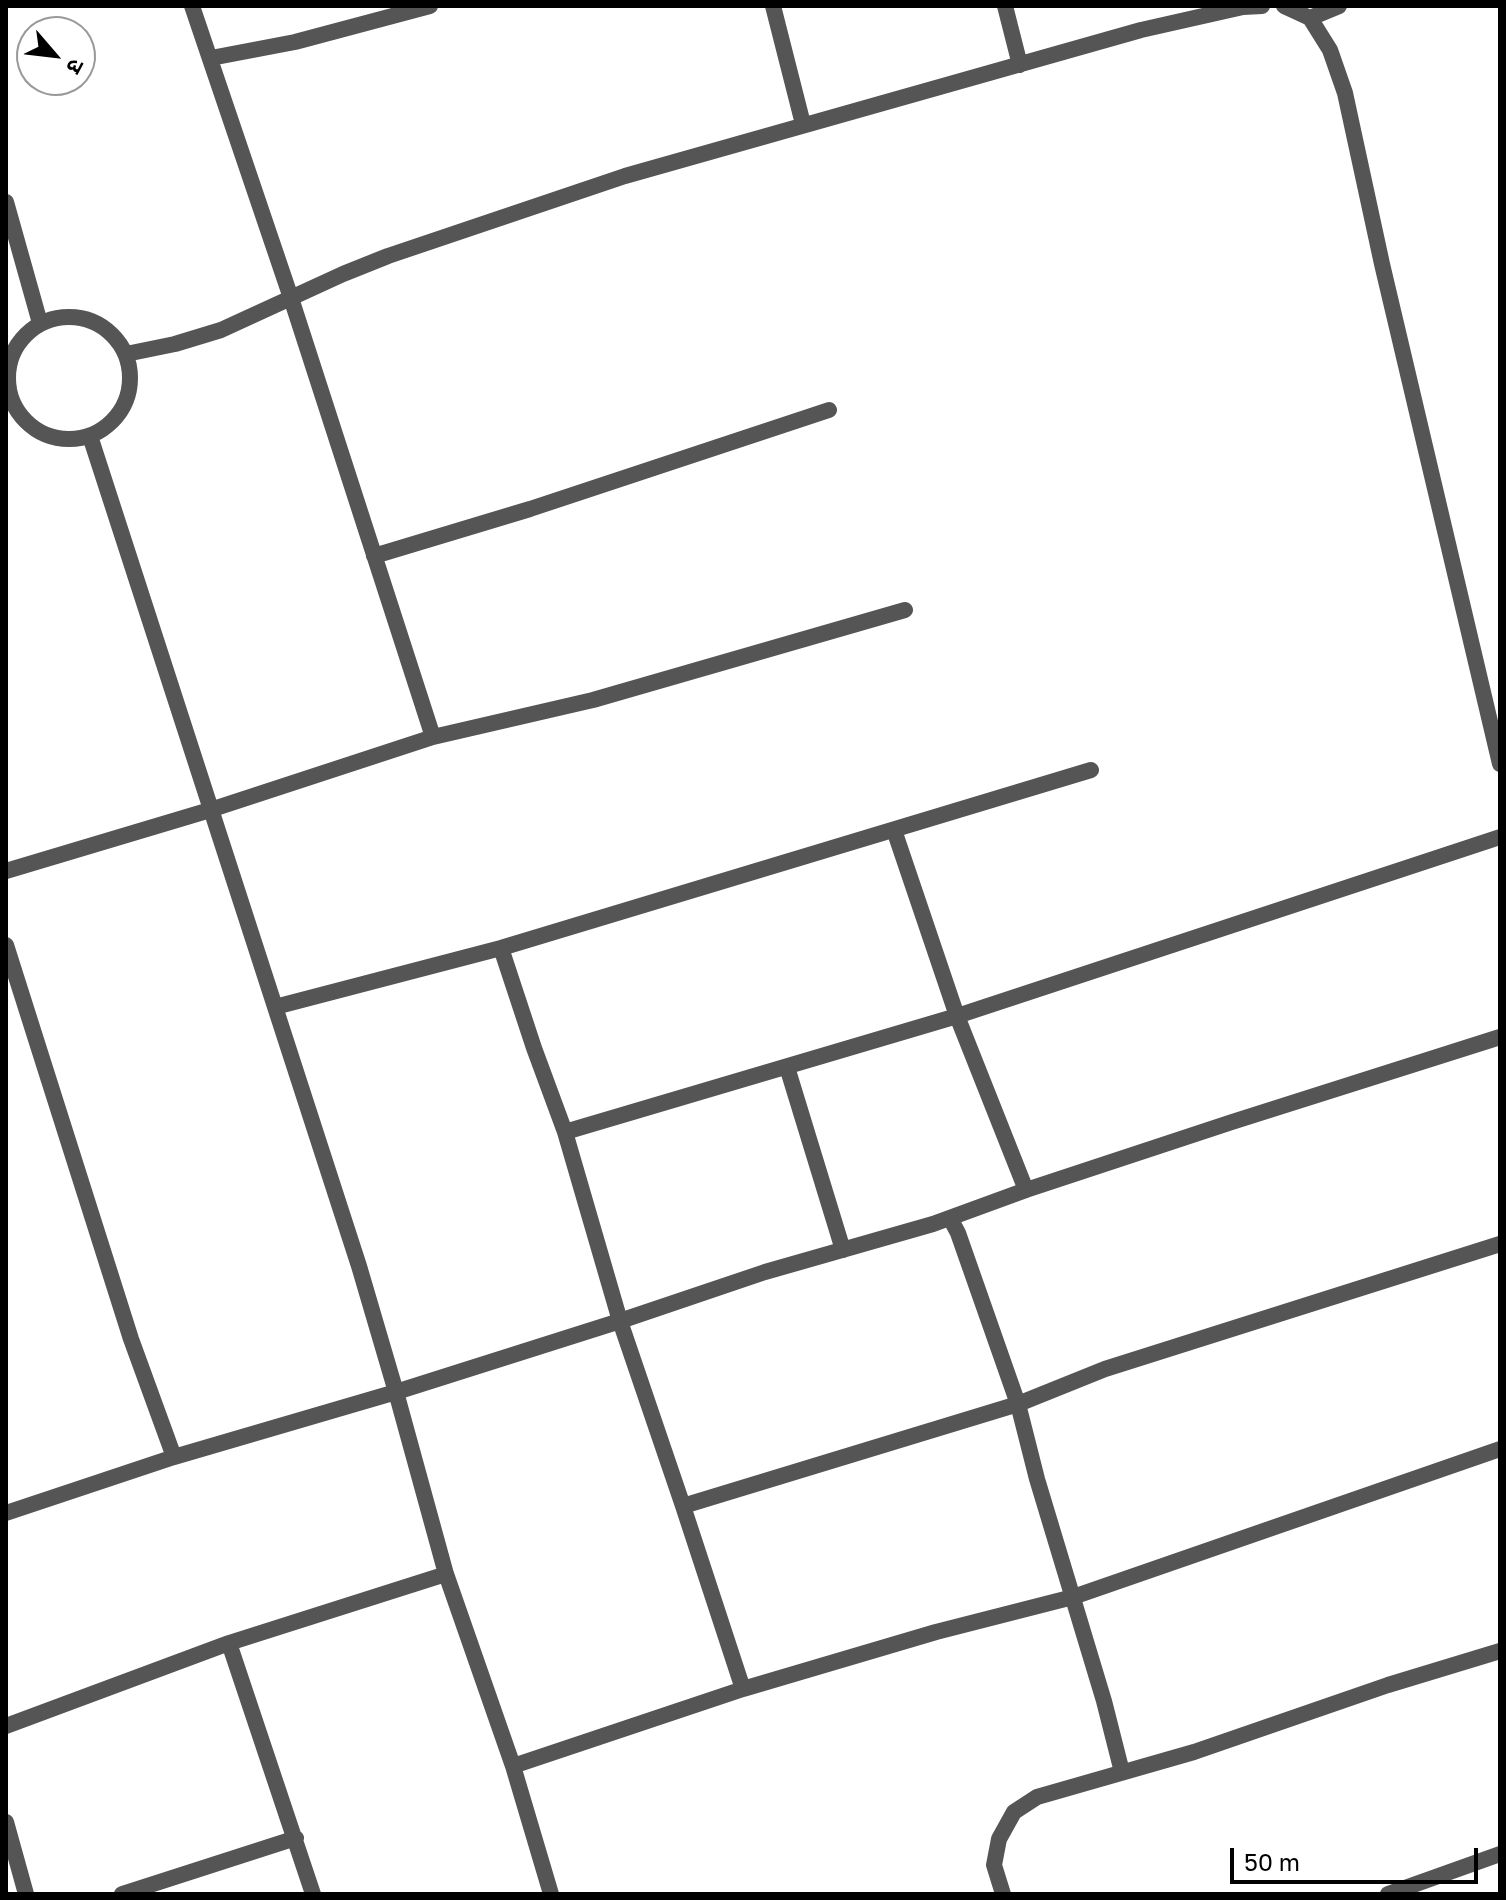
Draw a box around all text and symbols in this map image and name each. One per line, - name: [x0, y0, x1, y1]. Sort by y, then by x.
- north arrow: [16, 16, 96, 96]
- text: उ: [61, 55, 91, 79]
- scale bar: [1234, 1832, 1482, 1882]
- text: 50 m: [1244, 1847, 1300, 1876]

